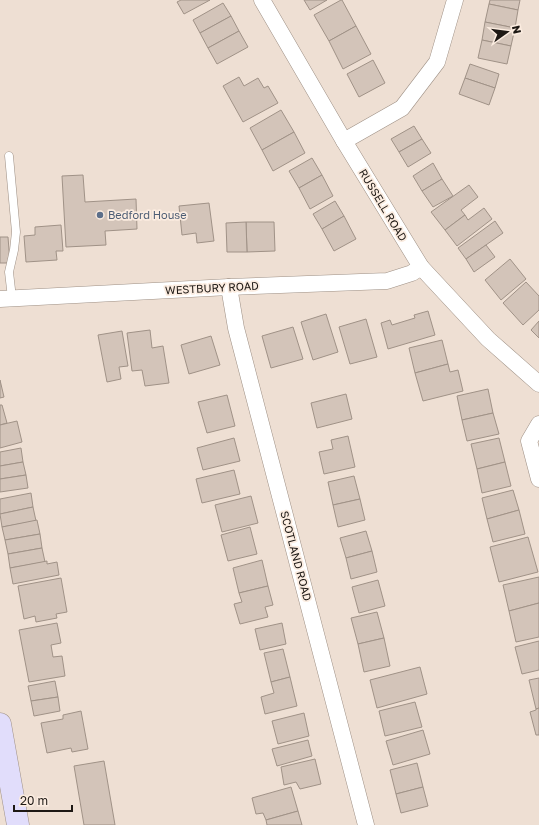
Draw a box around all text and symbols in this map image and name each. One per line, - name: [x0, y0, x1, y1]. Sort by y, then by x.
- north arrow: [487, 12, 527, 52]
- text: N: [510, 24, 525, 35]
- street label: RUSSELL ROAD: [357, 166, 410, 243]
- place label: Bedford House: [108, 208, 187, 221]
- marker: Bedford House: [95, 210, 105, 220]
- street label: WESTBURY ROAD: [165, 279, 259, 296]
- street label: SCOTLAND ROAD: [278, 510, 315, 603]
- scale bar: [14, 787, 72, 813]
- text: 20 m: [20, 793, 48, 808]

